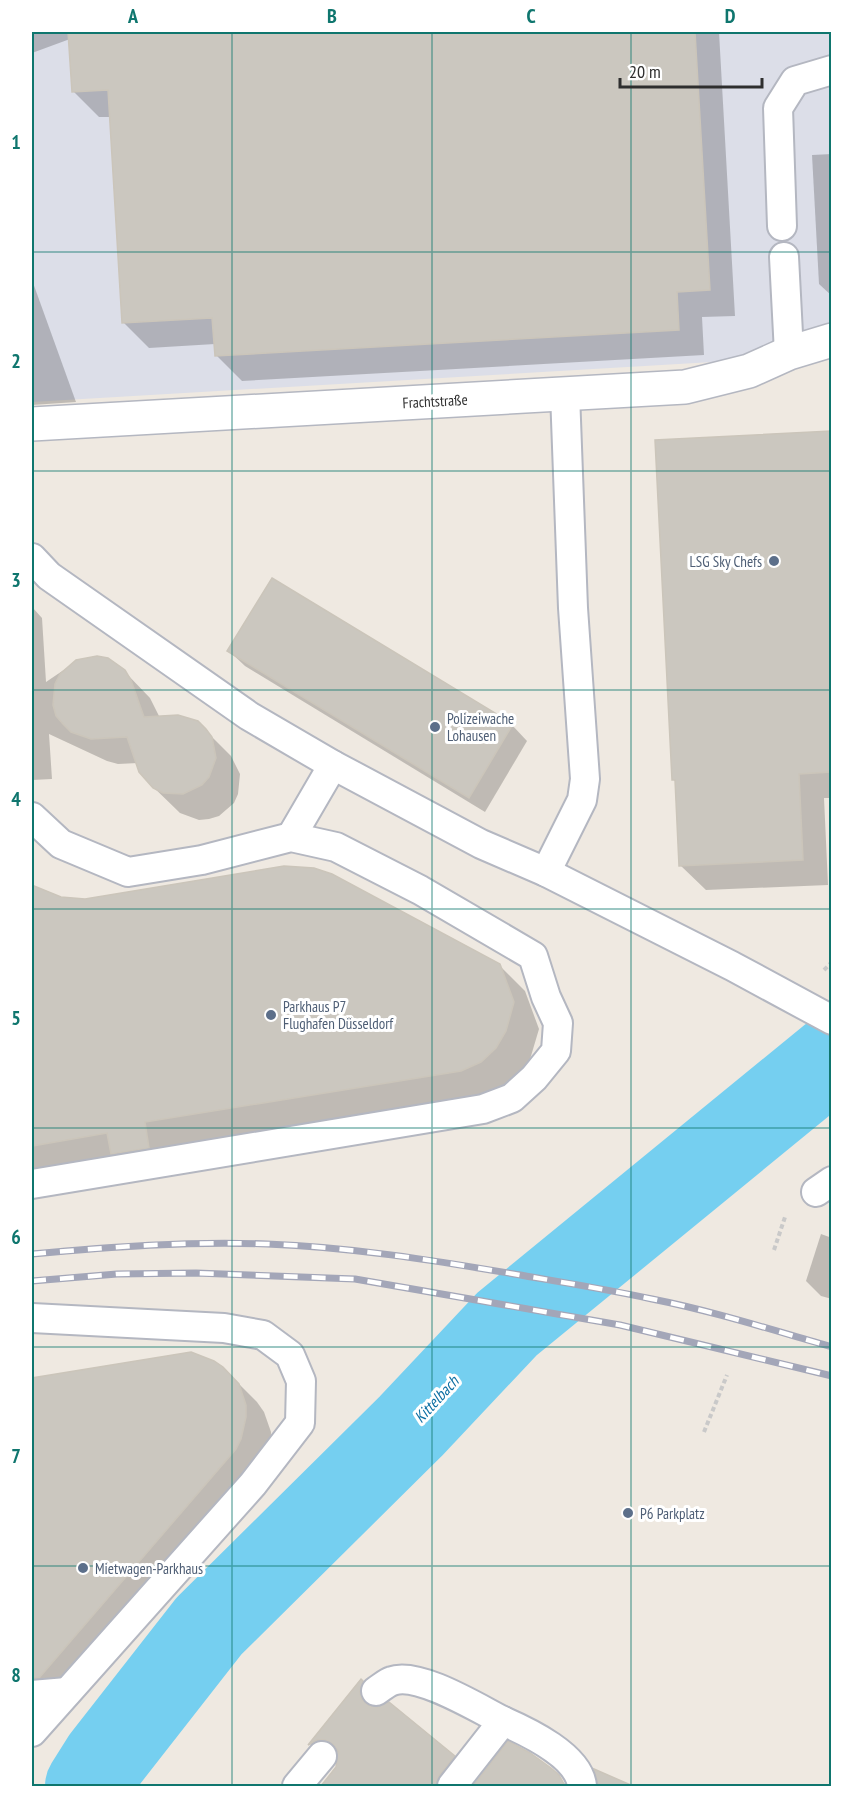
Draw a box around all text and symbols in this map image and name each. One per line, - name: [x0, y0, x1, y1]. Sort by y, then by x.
- text: A: [127, 3, 139, 29]
- text: B: [327, 3, 337, 29]
- text: C: [526, 3, 536, 29]
- text: D: [725, 3, 736, 29]
- scale bar: [620, 51, 762, 89]
- text: 20 m: [629, 60, 661, 83]
- text: 1: [11, 129, 21, 155]
- text: 2: [11, 348, 21, 374]
- street label: Frachtstraße: [402, 390, 468, 412]
- place label: LSG Sky Chefs: [690, 552, 762, 571]
- marker: LSG Sky Chefs: [767, 554, 781, 568]
- text: 3: [11, 567, 21, 593]
- place label: Polizeiwache Lohausen: [447, 709, 514, 745]
- marker: Polizeiwache Lohausen: [428, 720, 442, 734]
- text: 4: [11, 786, 21, 812]
- place label: Parkhaus P7 Flughafen Düsseldorf: [283, 997, 394, 1033]
- text: 5: [11, 1005, 21, 1031]
- marker: Parkhaus P7 Flughafen Düsseldorf: [264, 1008, 278, 1022]
- text: 6: [11, 1224, 21, 1250]
- water label: Kittelbach: [409, 1371, 463, 1426]
- text: 7: [11, 1443, 21, 1469]
- place label: P6 Parkplatz: [640, 1504, 705, 1523]
- marker: P6 Parkplatz: [621, 1506, 635, 1520]
- place label: Mietwagen-Parkhaus: [95, 1559, 203, 1578]
- marker: Mietwagen-Parkhaus: [76, 1561, 90, 1575]
- text: 8: [11, 1662, 21, 1688]

